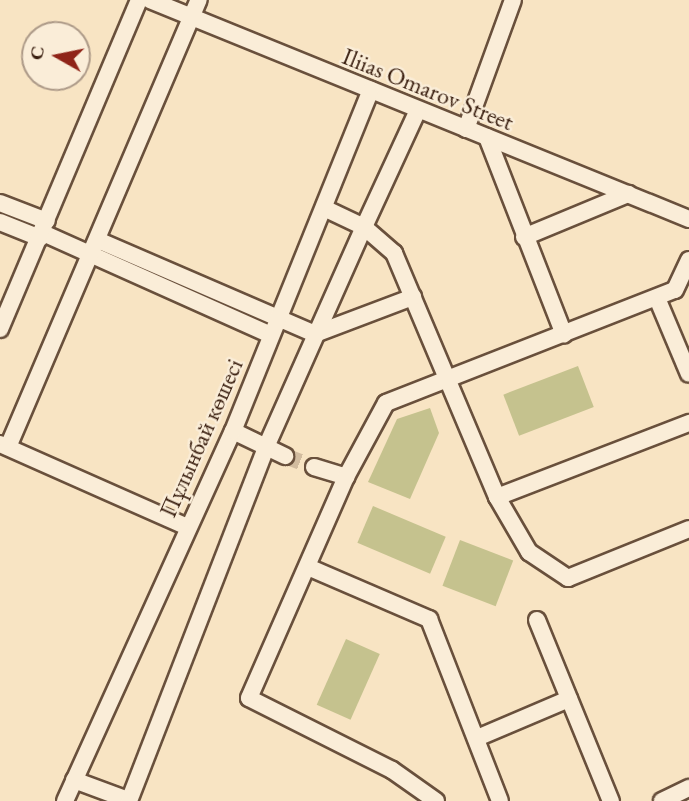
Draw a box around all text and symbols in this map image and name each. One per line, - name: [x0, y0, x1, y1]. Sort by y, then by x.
- north arrow: [21, 21, 91, 91]
- street label: Iliias Omarov Street: [338, 42, 518, 136]
- text: С: [23, 44, 50, 62]
- street label: Пұлынбай көшесі: [153, 354, 249, 522]

